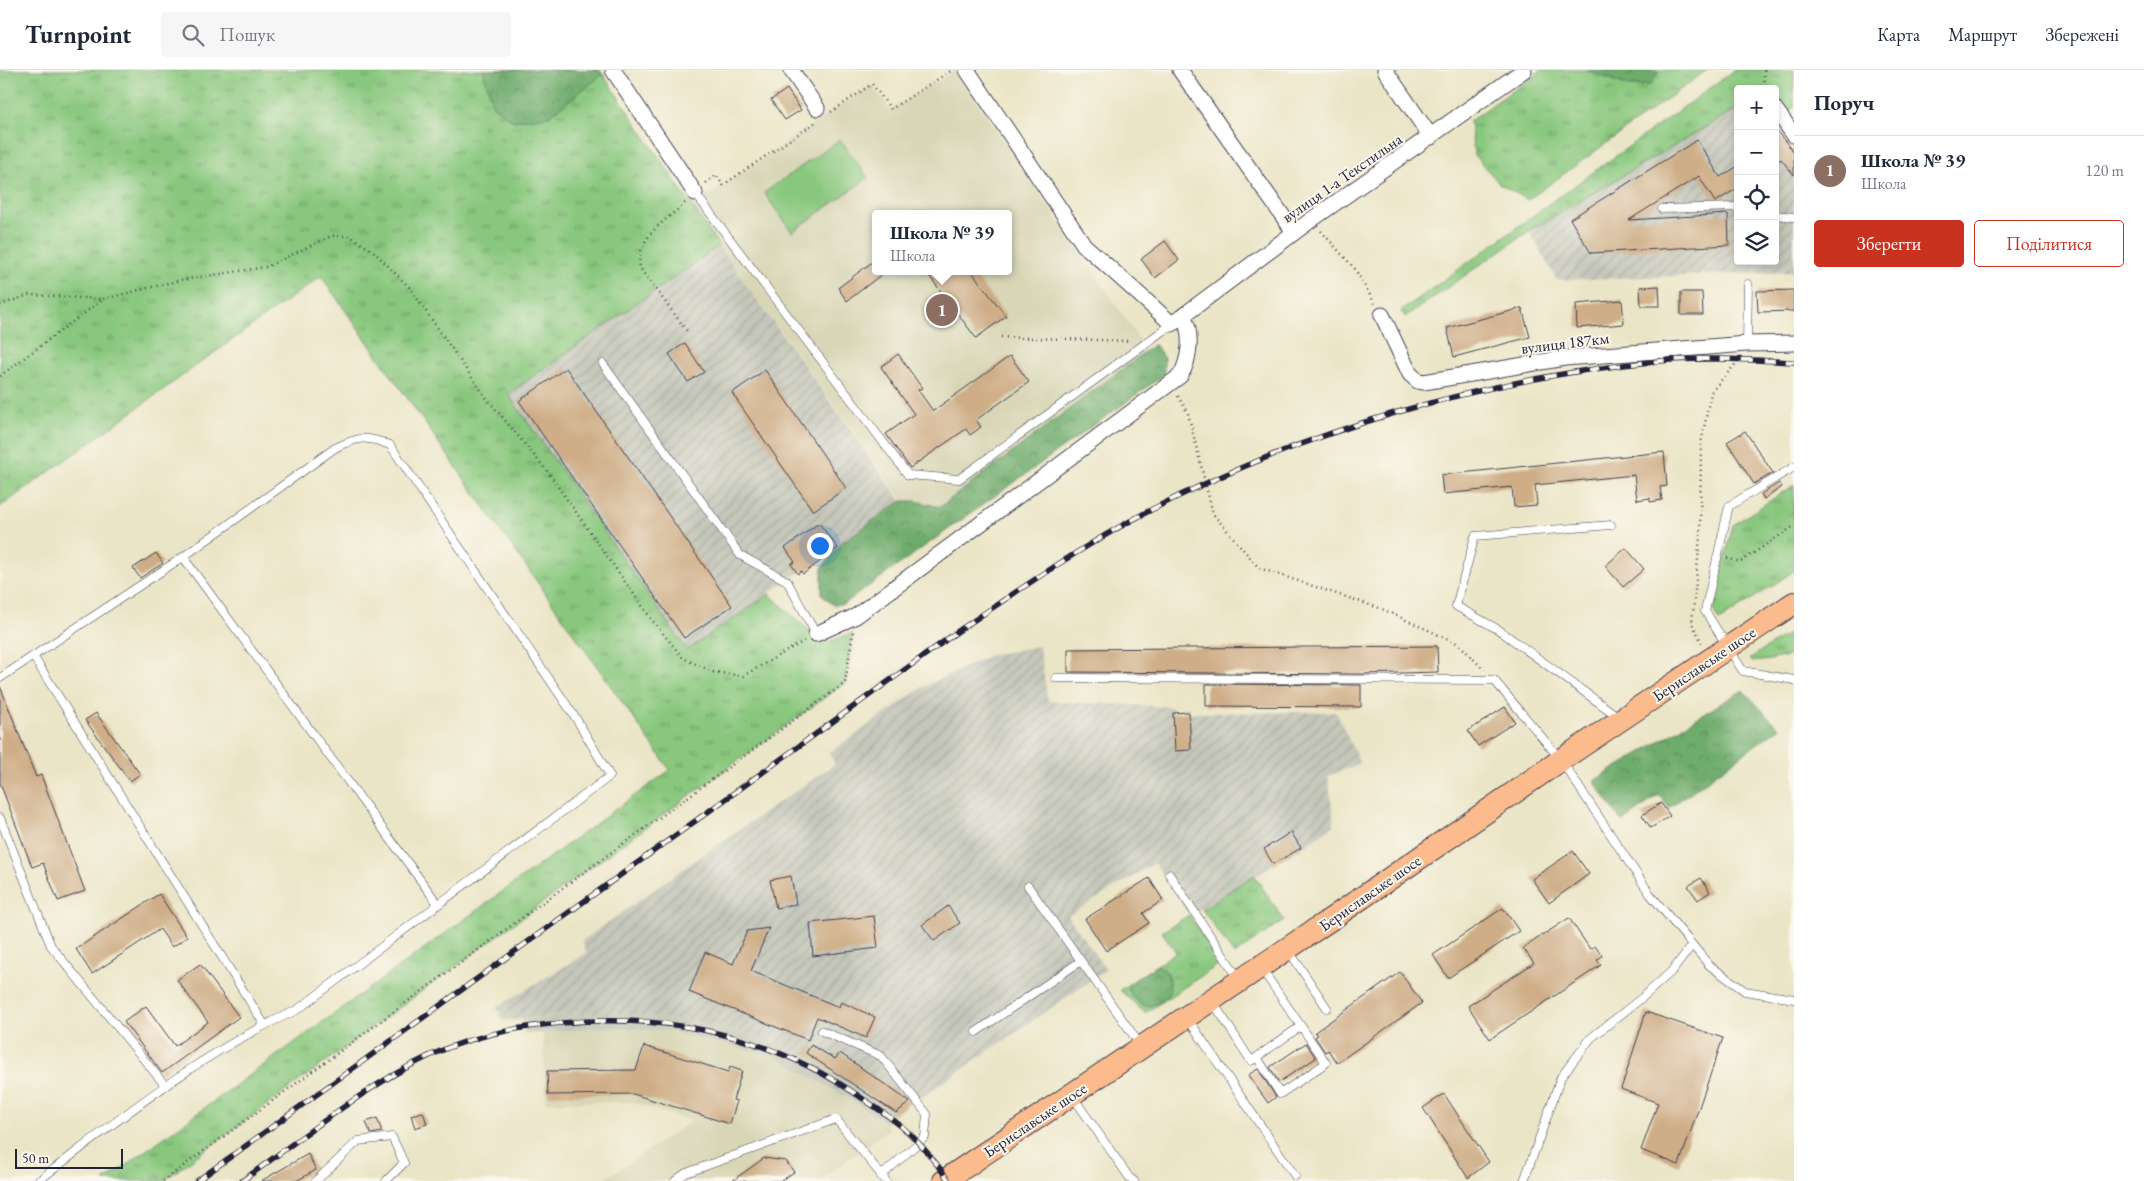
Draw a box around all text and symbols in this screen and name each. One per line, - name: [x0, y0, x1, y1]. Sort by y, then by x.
- search box: [161, 12, 511, 57]
- text: Turnpoint: [25, 19, 131, 50]
- icon: search: [179, 21, 207, 49]
- text: Пошук: [219, 22, 275, 47]
- text: Карта: [1877, 23, 1920, 46]
- text: Маршрут: [1948, 23, 2017, 46]
- text: Збережені: [2045, 23, 2119, 46]
- map controls: [1734, 85, 1779, 265]
- button: +: [1734, 85, 1779, 130]
- text: Поруч: [1814, 89, 1874, 116]
- street label: вулиця 1-а Текстильна: [1278, 128, 1407, 227]
- button: −: [1734, 130, 1779, 175]
- text: Школа № 39: [1861, 148, 1965, 173]
- text: 1: [1826, 160, 1834, 181]
- text: 120 m: [2085, 160, 2124, 181]
- text: Школа: [1861, 173, 1906, 194]
- button: locate: [1734, 175, 1779, 220]
- popup: [872, 210, 1012, 275]
- text: Школа № 39: [890, 220, 994, 245]
- button: layers: [1734, 220, 1779, 265]
- button: Зберегти: [1814, 220, 1964, 267]
- button: Поділитися: [1974, 220, 2124, 267]
- text: Школа: [890, 245, 935, 266]
- pin: 1: [926, 291, 958, 329]
- street label: вулиця 187км: [1520, 327, 1610, 359]
- your location: [807, 533, 833, 559]
- street label: Бериславське шосе: [1648, 622, 1760, 706]
- street label: Бериславське шосе: [1315, 850, 1425, 936]
- street label: Бериславське шосе: [979, 1078, 1091, 1162]
- scale bar: [15, 1146, 122, 1169]
- text: 50 m: [22, 1149, 49, 1167]

